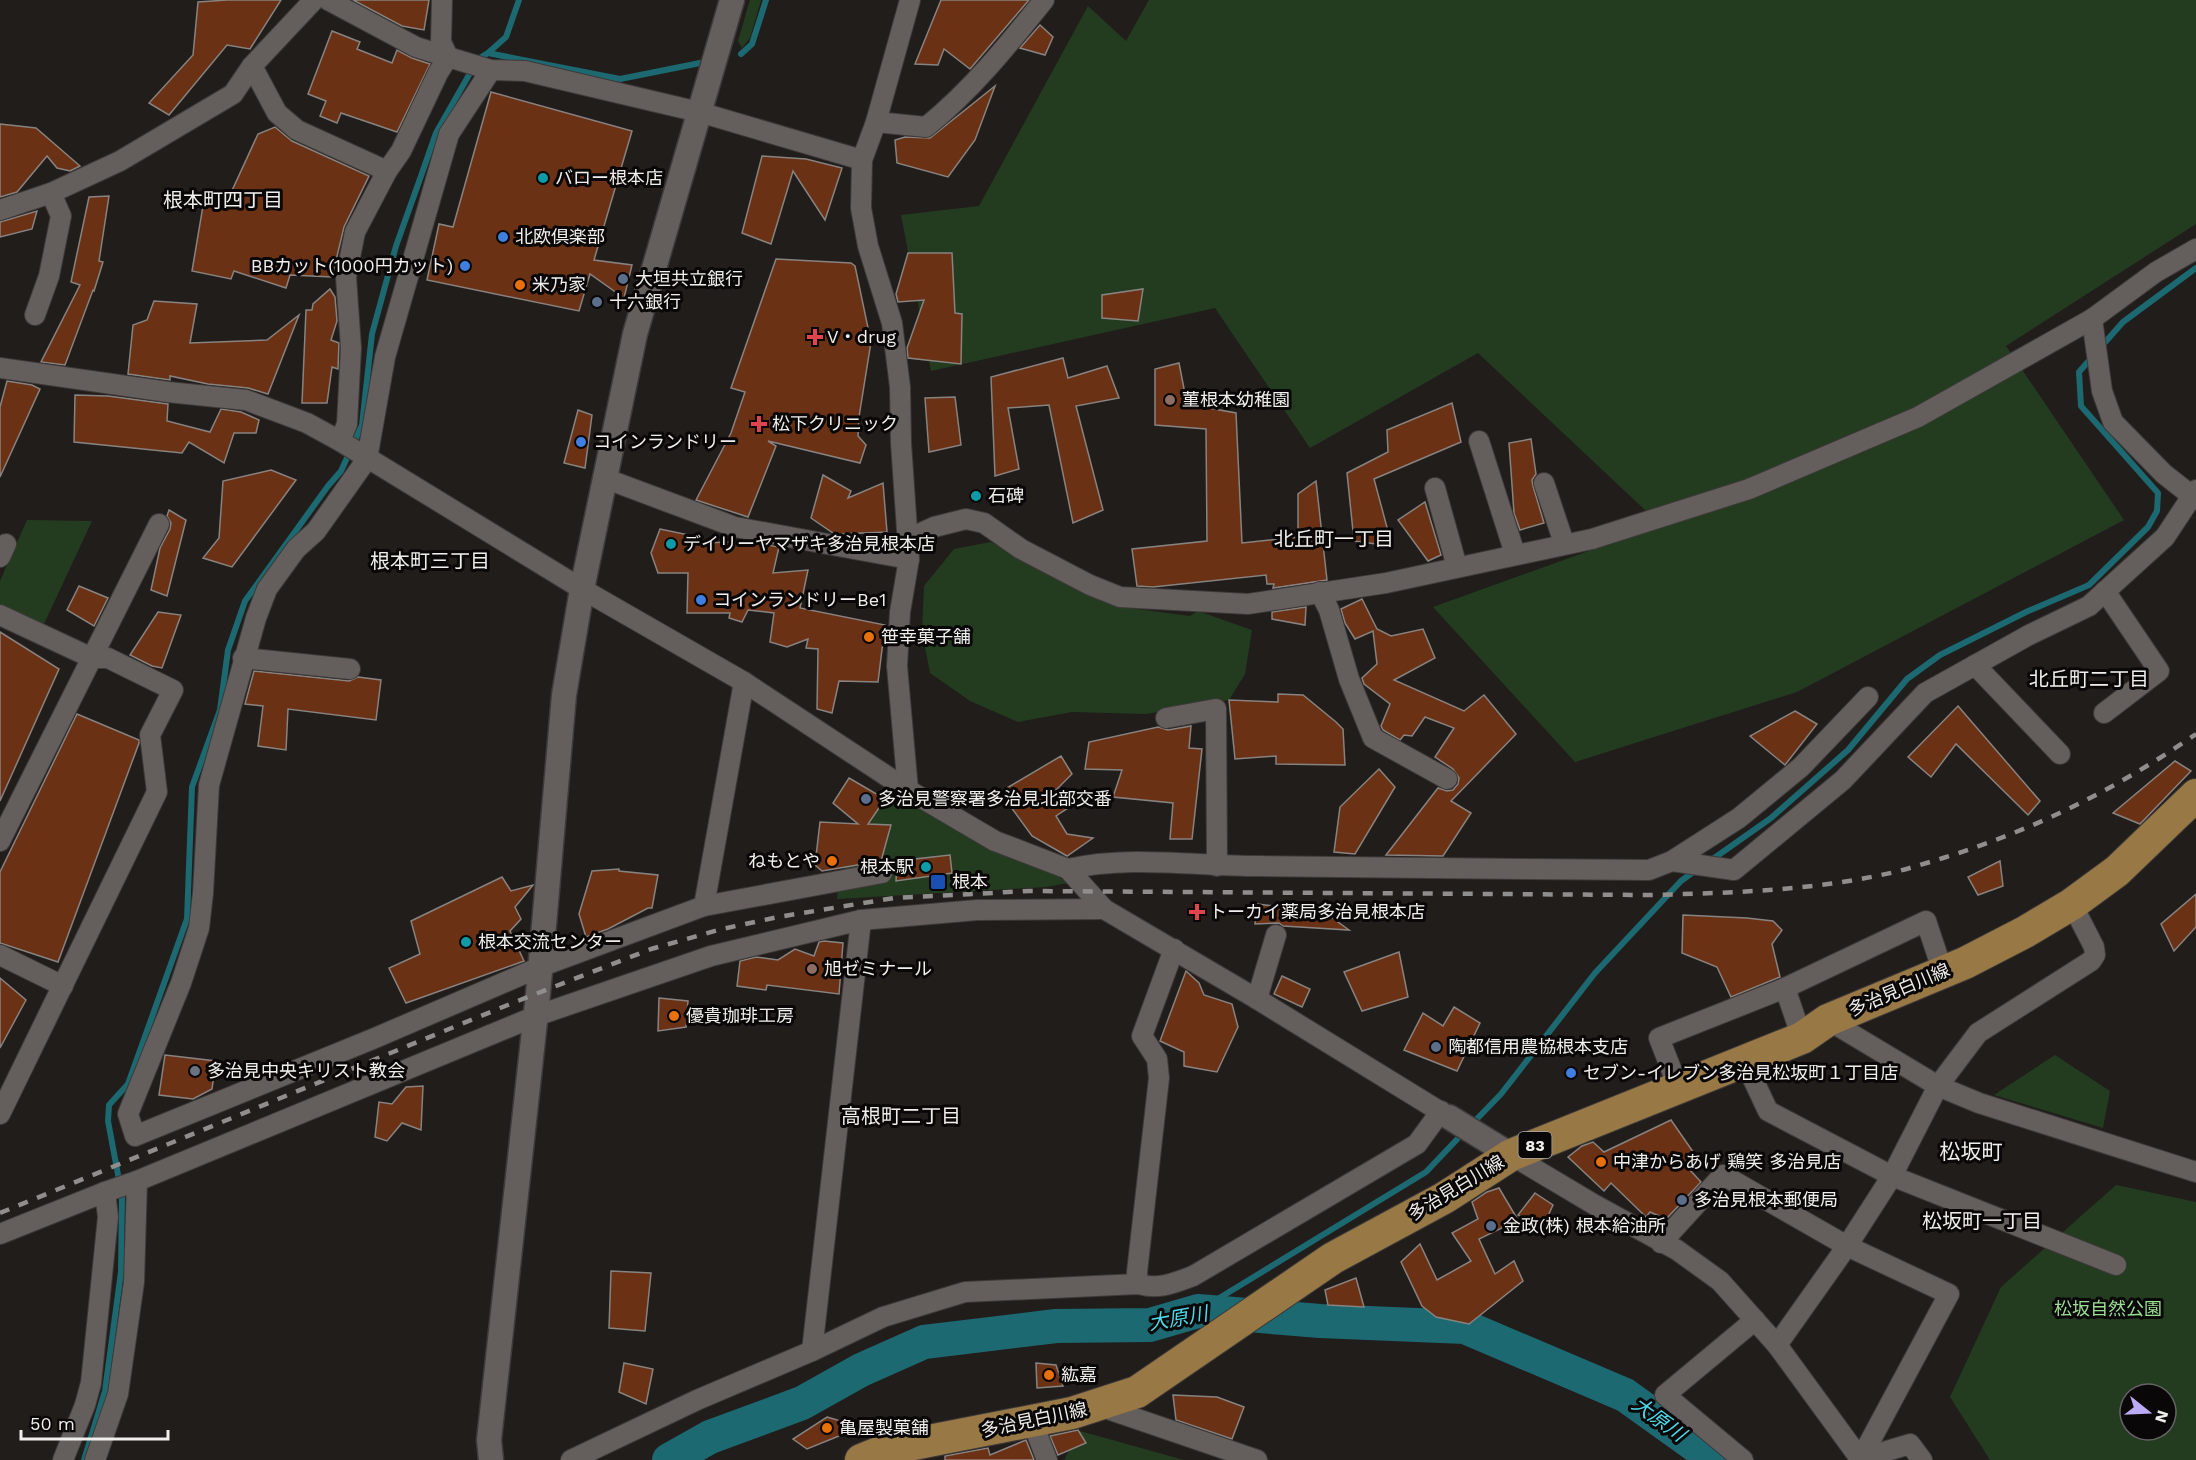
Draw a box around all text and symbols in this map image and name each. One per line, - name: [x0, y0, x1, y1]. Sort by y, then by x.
- place label: バロー根本店: [555, 167, 663, 188]
- marker: バロー根本店: [536, 171, 550, 185]
- district label: 根本町四丁目: [163, 188, 283, 212]
- place label: 北欧倶楽部: [515, 226, 605, 247]
- marker: 北欧倶楽部: [496, 230, 510, 244]
- place label: BBカット(1000円カット): [251, 255, 453, 276]
- marker: BBカット(1000円カット): [458, 259, 472, 273]
- place label: 大垣共立銀行: [635, 268, 743, 289]
- marker: 大垣共立銀行: [616, 272, 630, 286]
- place label: 米乃家: [532, 274, 586, 295]
- marker: 米乃家: [513, 278, 527, 292]
- place label: 十六銀行: [609, 291, 681, 312]
- marker: 十六銀行: [590, 295, 604, 309]
- place label: V・drug: [827, 326, 896, 347]
- marker: V・drug: [808, 330, 822, 344]
- place label: 菫根本幼稚園: [1182, 389, 1290, 410]
- marker: 菫根本幼稚園: [1163, 393, 1177, 407]
- place label: 松下クリニック: [772, 413, 898, 434]
- marker: 松下クリニック: [750, 415, 768, 433]
- place label: コインランドリー: [593, 431, 737, 452]
- marker: コインランドリー: [574, 435, 588, 449]
- place label: 石碑: [988, 485, 1024, 506]
- marker: 石碑: [969, 489, 983, 503]
- district label: 北丘町一丁目: [1274, 527, 1394, 551]
- place label: デイリーヤマザキ多治見根本店: [683, 533, 935, 554]
- marker: デイリーヤマザキ多治見根本店: [664, 537, 678, 551]
- district label: 根本町三丁目: [370, 549, 490, 573]
- place label: コインランドリーBe1: [713, 589, 886, 610]
- marker: コインランドリーBe1: [694, 593, 708, 607]
- place label: 笹幸菓子舗: [881, 626, 971, 647]
- marker: 笹幸菓子舗: [862, 630, 876, 644]
- district label: 北丘町二丁目: [2029, 667, 2149, 691]
- place label: 多治見警察署多治見北部交番: [878, 788, 1112, 809]
- marker: 多治見警察署多治見北部交番: [859, 792, 873, 806]
- place label: ねもとや: [748, 850, 820, 871]
- marker: ねもとや: [825, 854, 839, 868]
- place label: 根本駅: [860, 856, 914, 877]
- marker: 根本駅: [919, 860, 933, 874]
- place label: 根本: [952, 871, 988, 892]
- marker: 根本: [929, 873, 947, 891]
- place label: トーカイ薬局多治見根本店: [1209, 901, 1425, 922]
- marker: トーカイ薬局多治見根本店: [1190, 905, 1204, 919]
- place label: 根本交流センター: [478, 931, 622, 952]
- marker: 根本交流センター: [459, 935, 473, 949]
- place label: 旭ゼミナール: [824, 958, 932, 979]
- street label: 多治見白川線: [1845, 959, 1953, 1020]
- marker: 旭ゼミナール: [805, 962, 819, 976]
- place label: 優貴珈琲工房: [686, 1005, 794, 1026]
- marker: 優貴珈琲工房: [667, 1009, 681, 1023]
- place label: 陶都信用農協根本支店: [1448, 1036, 1628, 1057]
- marker: 陶都信用農協根本支店: [1429, 1040, 1443, 1054]
- place label: 多治見中央キリスト教会: [207, 1060, 405, 1081]
- place label: セブン-イレブン多治見松坂町１丁目店: [1583, 1062, 1898, 1083]
- marker: 多治見中央キリスト教会: [188, 1064, 202, 1078]
- marker: セブン-イレブン多治見松坂町１丁目店: [1564, 1066, 1578, 1080]
- district label: 高根町二丁目: [841, 1104, 961, 1128]
- road number: 83: [1518, 1132, 1552, 1158]
- district label: 松坂町: [1940, 1139, 2003, 1164]
- street label: 多治見白川線: [1404, 1151, 1507, 1224]
- place label: 中津からあげ 鶏笑 多治見店: [1613, 1151, 1841, 1172]
- marker: 中津からあげ 鶏笑 多治見店: [1594, 1155, 1608, 1169]
- place label: 多治見根本郵便局: [1694, 1189, 1838, 1210]
- marker: 多治見根本郵便局: [1675, 1193, 1689, 1207]
- district label: 松坂町一丁目: [1922, 1209, 2042, 1233]
- place label: 金政(株) 根本給油所: [1503, 1215, 1666, 1236]
- marker: 金政(株) 根本給油所: [1484, 1219, 1498, 1233]
- park label: 松坂自然公園: [2054, 1298, 2162, 1319]
- water label: 大原川: [1146, 1301, 1212, 1335]
- place label: 紘嘉: [1061, 1364, 1097, 1385]
- marker: 紘嘉: [1042, 1368, 1056, 1382]
- north arrow: [2118, 1382, 2178, 1442]
- water label: 大原川: [1628, 1392, 1692, 1448]
- street label: 多治見白川線: [979, 1398, 1089, 1441]
- scale bar: [21, 1403, 168, 1441]
- text: N: [2151, 1408, 2173, 1425]
- text: 50 m: [30, 1413, 75, 1434]
- place label: 亀屋製菓舗: [839, 1417, 929, 1438]
- marker: 亀屋製菓舗: [820, 1421, 834, 1435]

